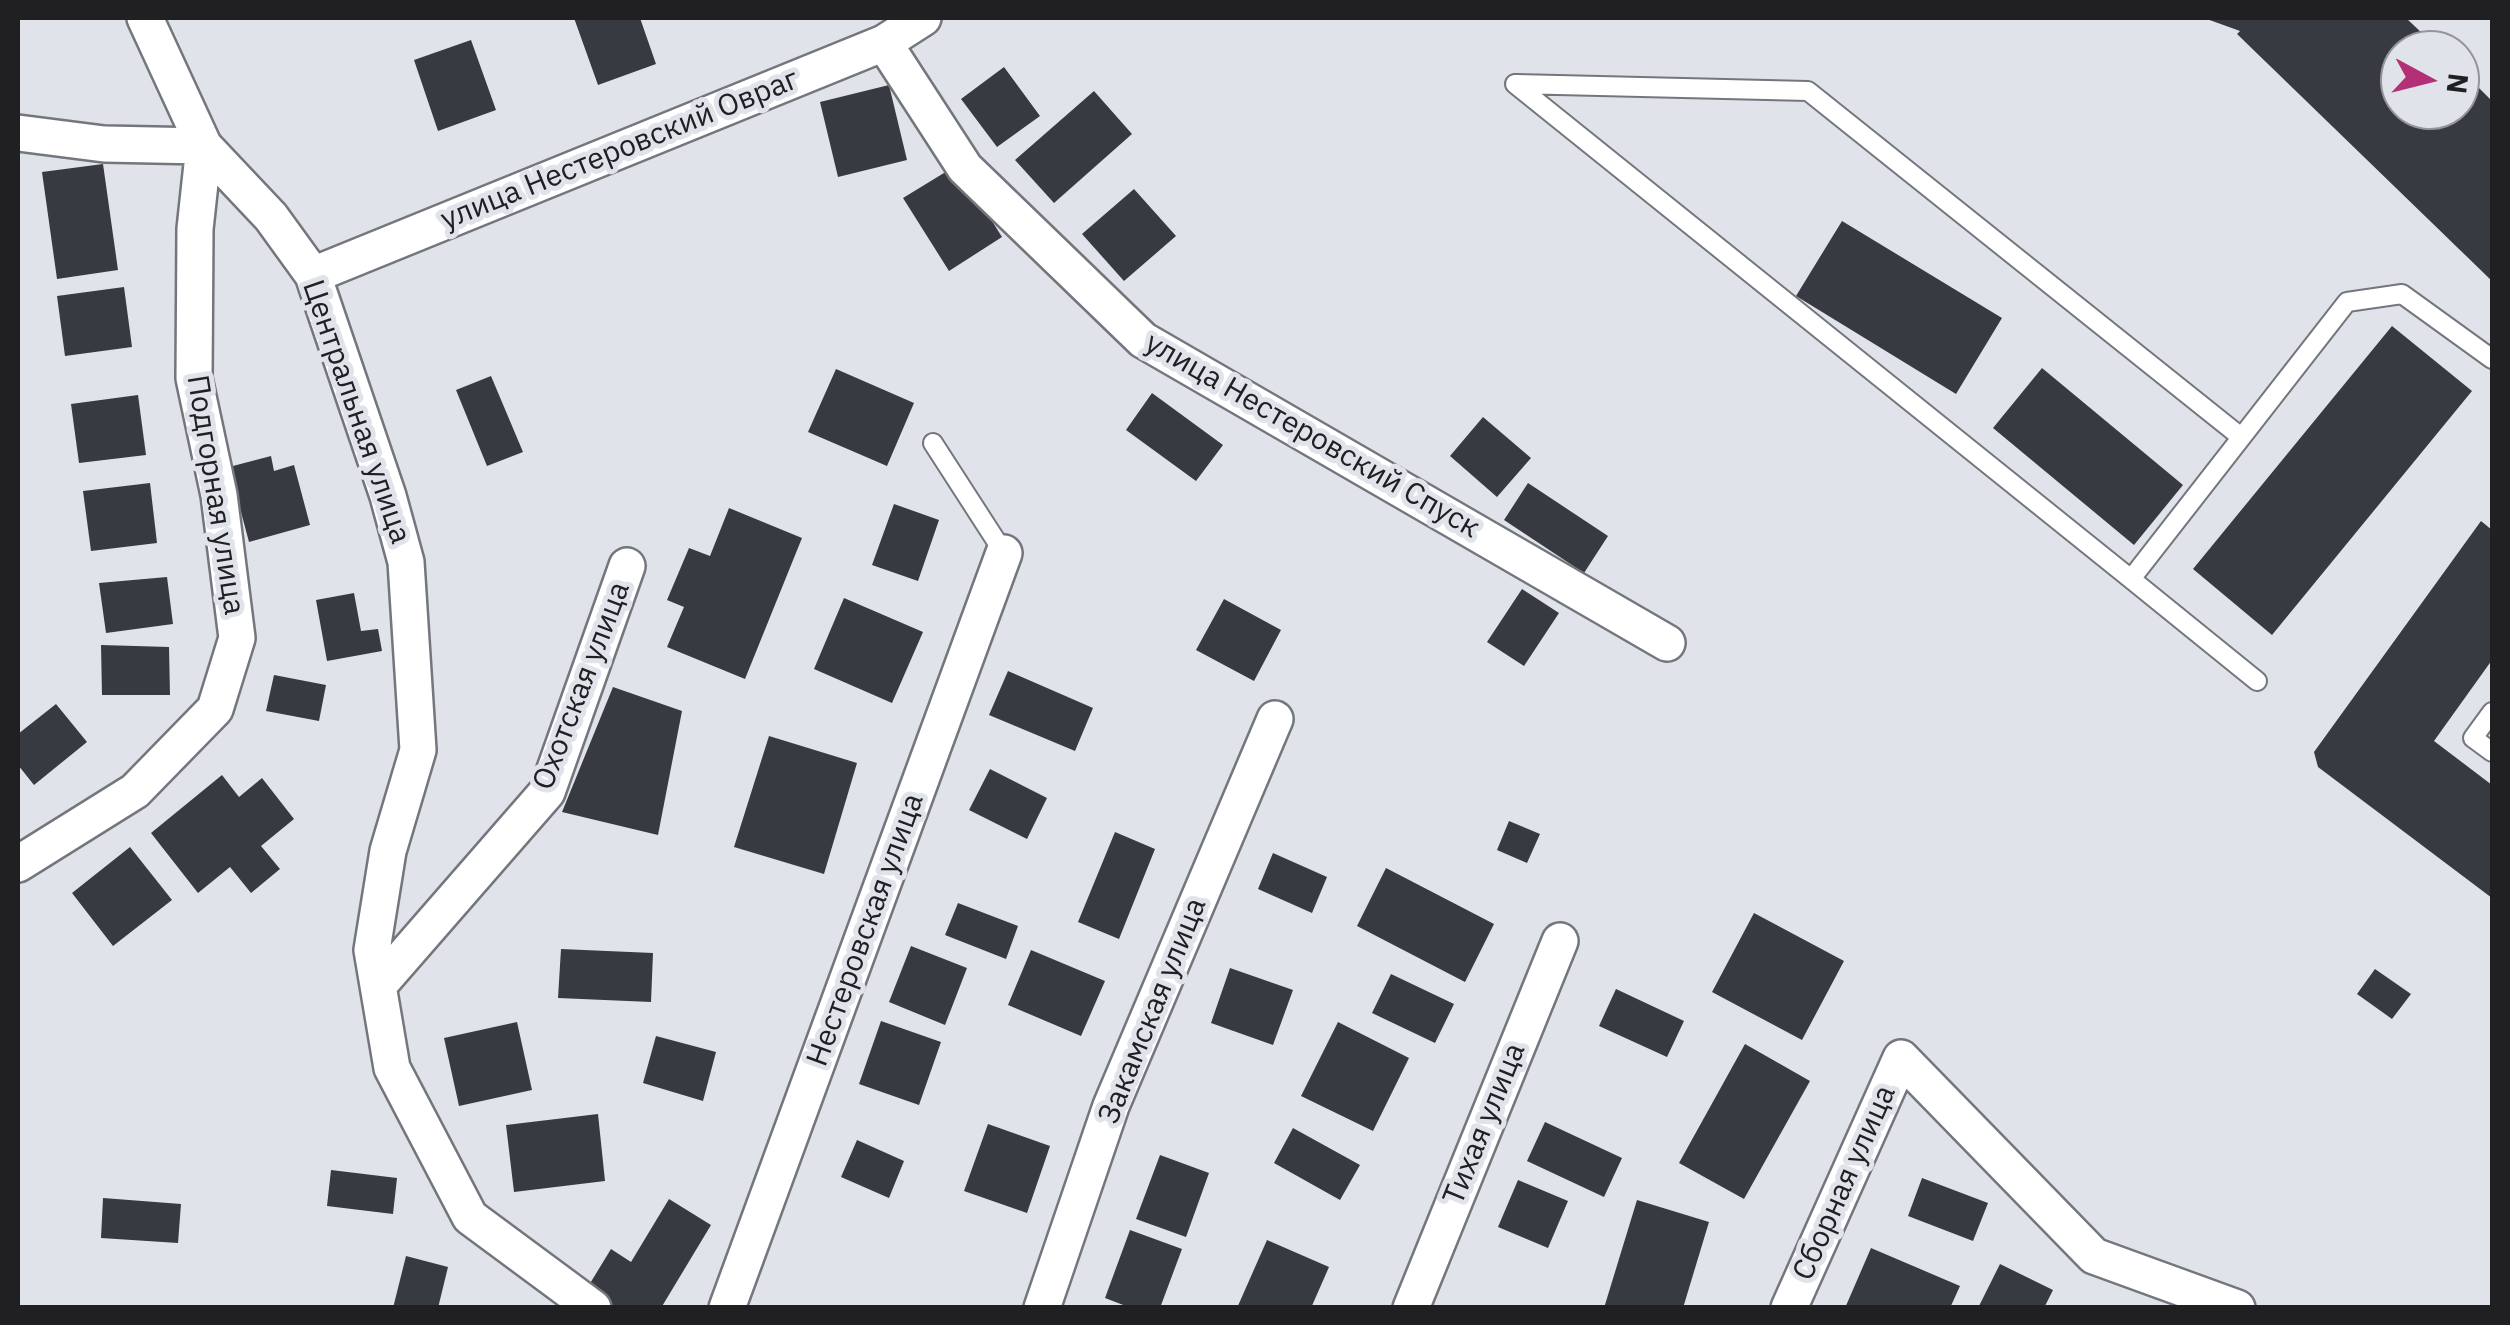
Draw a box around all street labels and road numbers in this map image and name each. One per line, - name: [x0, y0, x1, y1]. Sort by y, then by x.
- street label: улица Нестеровский Овраг: [436, 62, 804, 238]
- street label: Центральная улица: [294, 276, 418, 548]
- street label: улица Нестеровский Спуск: [1138, 325, 1486, 547]
- street label: Подгорная улица: [178, 373, 252, 617]
- street label: Охотская улица: [526, 577, 638, 795]
- street label: Нестеровская улица: [800, 789, 932, 1071]
- street label: Закамская улица: [1091, 893, 1215, 1129]
- street label: Тихая улица: [1436, 1038, 1534, 1210]
- street label: Сборная улица: [1786, 1080, 1904, 1286]

